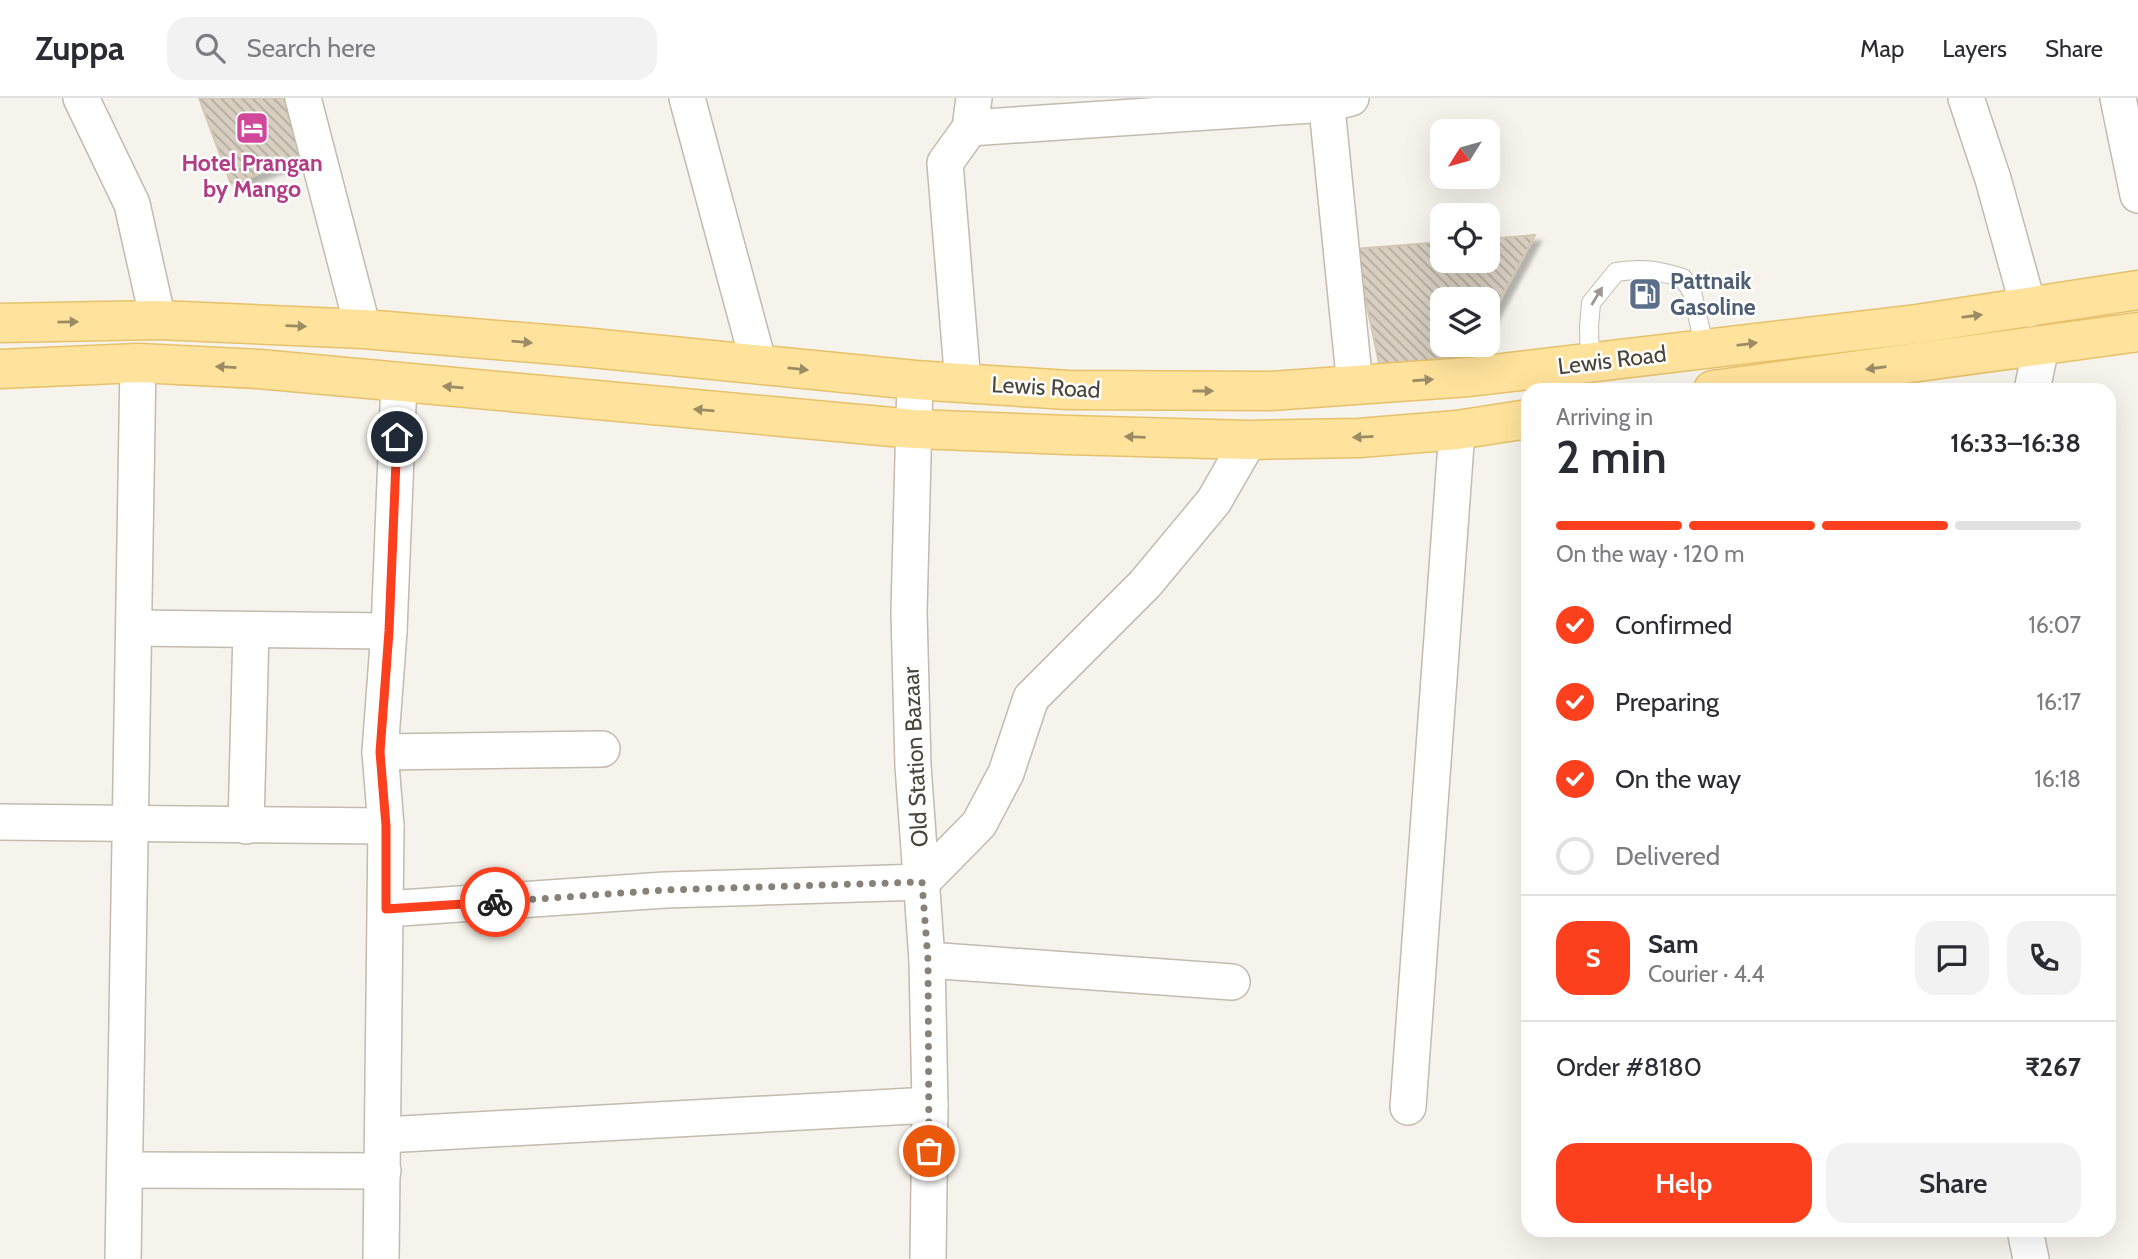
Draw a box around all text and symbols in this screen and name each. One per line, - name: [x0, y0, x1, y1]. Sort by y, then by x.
- search box: [167, 17, 657, 80]
- text: Zuppa: [35, 28, 125, 68]
- icon: search: [191, 29, 229, 67]
- text: Search here: [247, 32, 376, 64]
- text: Map: [1860, 34, 1904, 63]
- text: Layers: [1942, 34, 2007, 63]
- text: Share: [2045, 34, 2103, 63]
- hotel icon: Hotel Prangan by Mango: [233, 109, 271, 147]
- north arrow: [1430, 119, 1500, 189]
- map controls: [1430, 119, 1500, 357]
- place label: Hotel Prangan by Mango: [181, 149, 323, 203]
- button: locate: [1430, 203, 1500, 273]
- place label: Pattnaik Gasoline: [1670, 267, 1756, 321]
- fuel station icon: Pattnaik Gasoline: [1626, 275, 1664, 313]
- button: layers: [1430, 287, 1500, 357]
- one-way arrow: [1591, 287, 1603, 306]
- one-way arrow: [1961, 311, 1983, 322]
- one-way arrow: [57, 316, 79, 328]
- one-way arrow: [285, 320, 307, 331]
- one-way arrow: [512, 337, 534, 348]
- one-way arrow: [1736, 338, 1758, 349]
- street label: Lewis Road: [1556, 339, 1668, 381]
- one-way arrow: [215, 361, 237, 372]
- one-way arrow: [1865, 363, 1887, 374]
- one-way arrow: [787, 364, 809, 375]
- street label: Lewis Road: [991, 370, 1101, 404]
- one-way arrow: [1412, 375, 1434, 386]
- one-way arrow: [442, 381, 464, 392]
- one-way arrow: [1192, 385, 1214, 397]
- text: Arriving in: [1556, 403, 1653, 431]
- one-way arrow: [693, 404, 715, 415]
- pin: [367, 407, 427, 467]
- icon: home: [378, 418, 416, 456]
- text: 16:33–16:38: [1950, 427, 2081, 459]
- text: 2 min: [1556, 429, 1667, 485]
- one-way arrow: [1124, 431, 1146, 443]
- one-way arrow: [1351, 432, 1373, 443]
- text: On the way · 120 m: [1556, 540, 1744, 568]
- icon: check: [1556, 606, 1594, 644]
- text: Confirmed: [1615, 609, 1732, 641]
- text: 16:07: [2028, 611, 2081, 639]
- street label: Old Station Bazaar: [896, 665, 934, 848]
- icon: check: [1556, 683, 1594, 721]
- text: Preparing: [1615, 686, 1719, 718]
- text: 16:17: [2037, 688, 2081, 716]
- icon: check: [1556, 760, 1594, 798]
- text: On the way: [1615, 763, 1741, 795]
- text: 16:18: [2034, 765, 2081, 793]
- text: Delivered: [1615, 840, 1720, 872]
- courier: [460, 867, 530, 937]
- icon: bike: [476, 883, 514, 921]
- button: chat: [1915, 921, 1989, 995]
- button: phone: [2007, 921, 2081, 995]
- text: Sam: [1648, 928, 1699, 960]
- text: S: [1585, 942, 1601, 974]
- text: Courier · 4.4: [1648, 960, 1765, 988]
- text: Order #8180: [1556, 1051, 1702, 1083]
- text: ₹267: [2025, 1051, 2081, 1083]
- pin: [899, 1121, 959, 1181]
- icon: bag: [910, 1132, 948, 1170]
- button: Help: [1556, 1143, 1812, 1223]
- button: Share: [1826, 1143, 2081, 1223]

